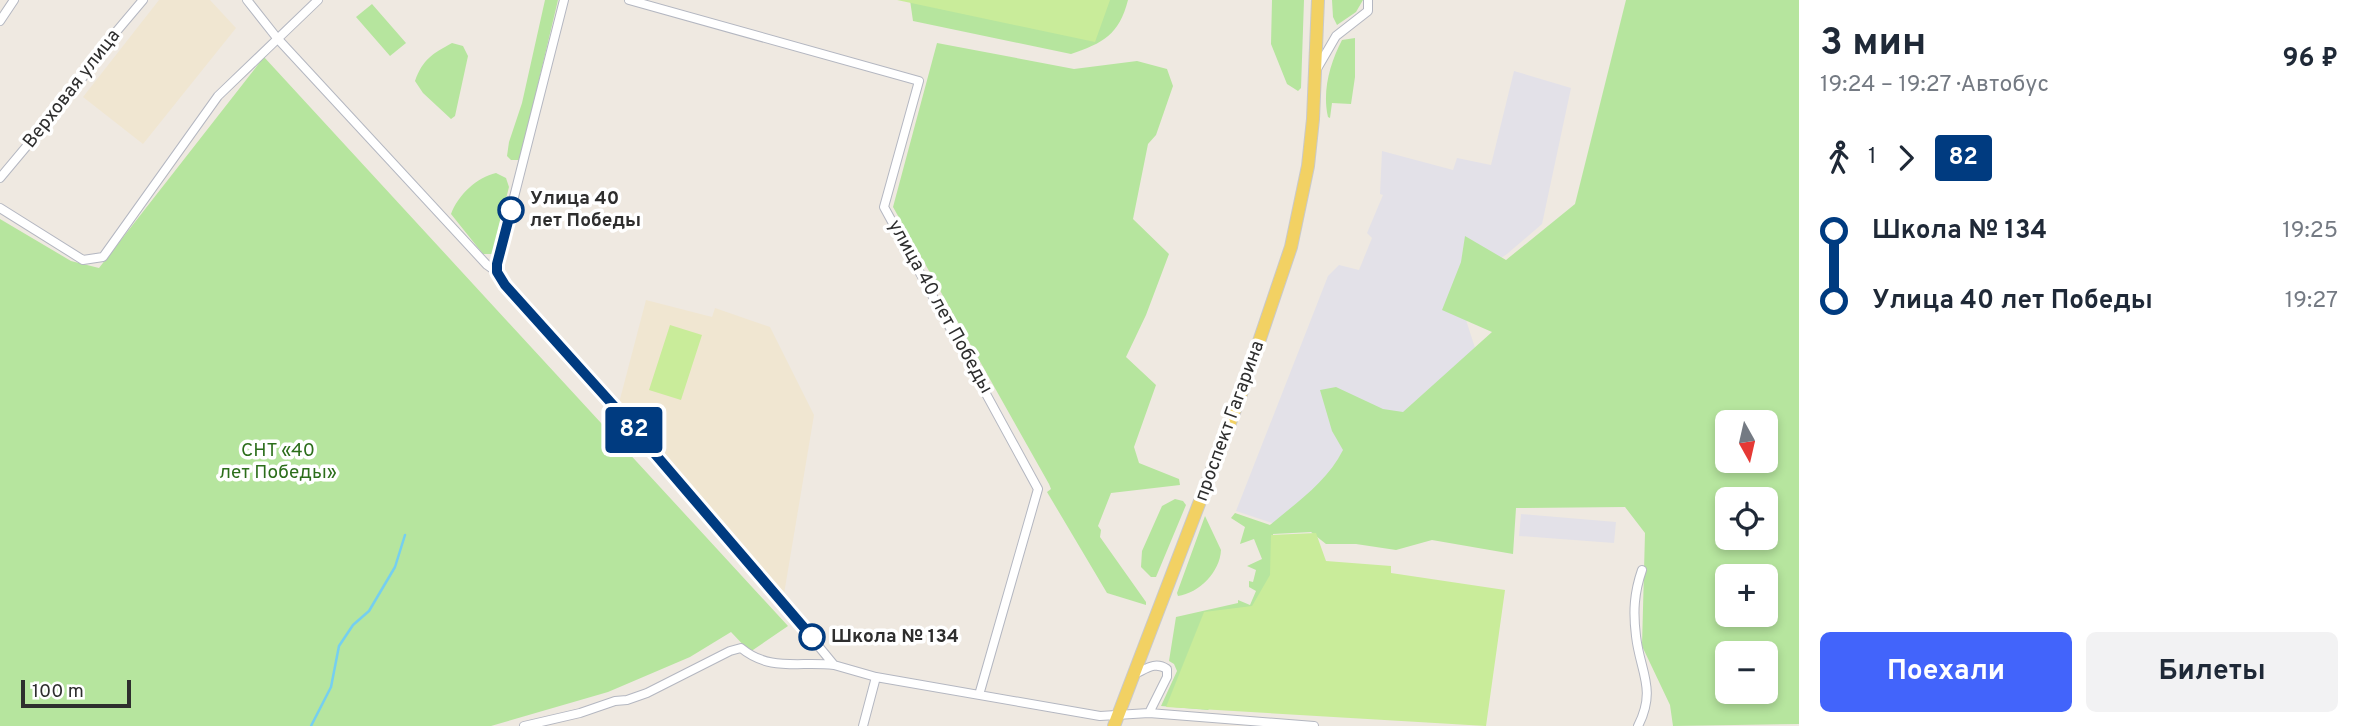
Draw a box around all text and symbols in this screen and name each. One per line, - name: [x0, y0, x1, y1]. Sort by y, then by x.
- text: 3 мин: [1820, 20, 1926, 69]
- street label: Верховая улица: [18, 25, 126, 153]
- text: 96 ₽: [2282, 43, 2338, 76]
- text: 19:24 – 19:27 · Автобус: [1820, 71, 2049, 100]
- icon: walk: [1820, 139, 1858, 177]
- icon: forward: [1887, 139, 1925, 177]
- text: 1: [1868, 143, 1877, 172]
- text: 82: [1949, 143, 1978, 173]
- place label: Улица 40 лет Победы: [530, 187, 641, 233]
- marker: Улица 40 лет Победы: [498, 197, 524, 223]
- text: Школа № 134: [1872, 215, 2047, 248]
- street label: улица 40 лет Победы: [882, 216, 998, 398]
- text: 19:25: [2282, 217, 2338, 246]
- text: Улица 40 лет Победы: [1872, 285, 2153, 318]
- text: 19:27: [2285, 287, 2338, 316]
- street label: проспект Гагарина: [1190, 337, 1270, 505]
- line badge: 82: [602, 407, 666, 453]
- north arrow: [1715, 410, 1778, 472]
- map controls: [1715, 410, 1778, 704]
- text: 82: [619, 415, 649, 445]
- park label: СНТ «40 лет Победы»: [219, 439, 337, 485]
- button: locate: [1715, 487, 1778, 550]
- button: +: [1715, 564, 1778, 627]
- marker: Школа № 134: [799, 624, 825, 650]
- place label: Школа № 134: [831, 625, 959, 649]
- button: Поехали: [1820, 632, 2072, 712]
- button: Билеты: [2086, 632, 2338, 712]
- button: −: [1715, 641, 1778, 704]
- scale bar: [21, 677, 131, 709]
- text: 100 m: [32, 680, 84, 704]

